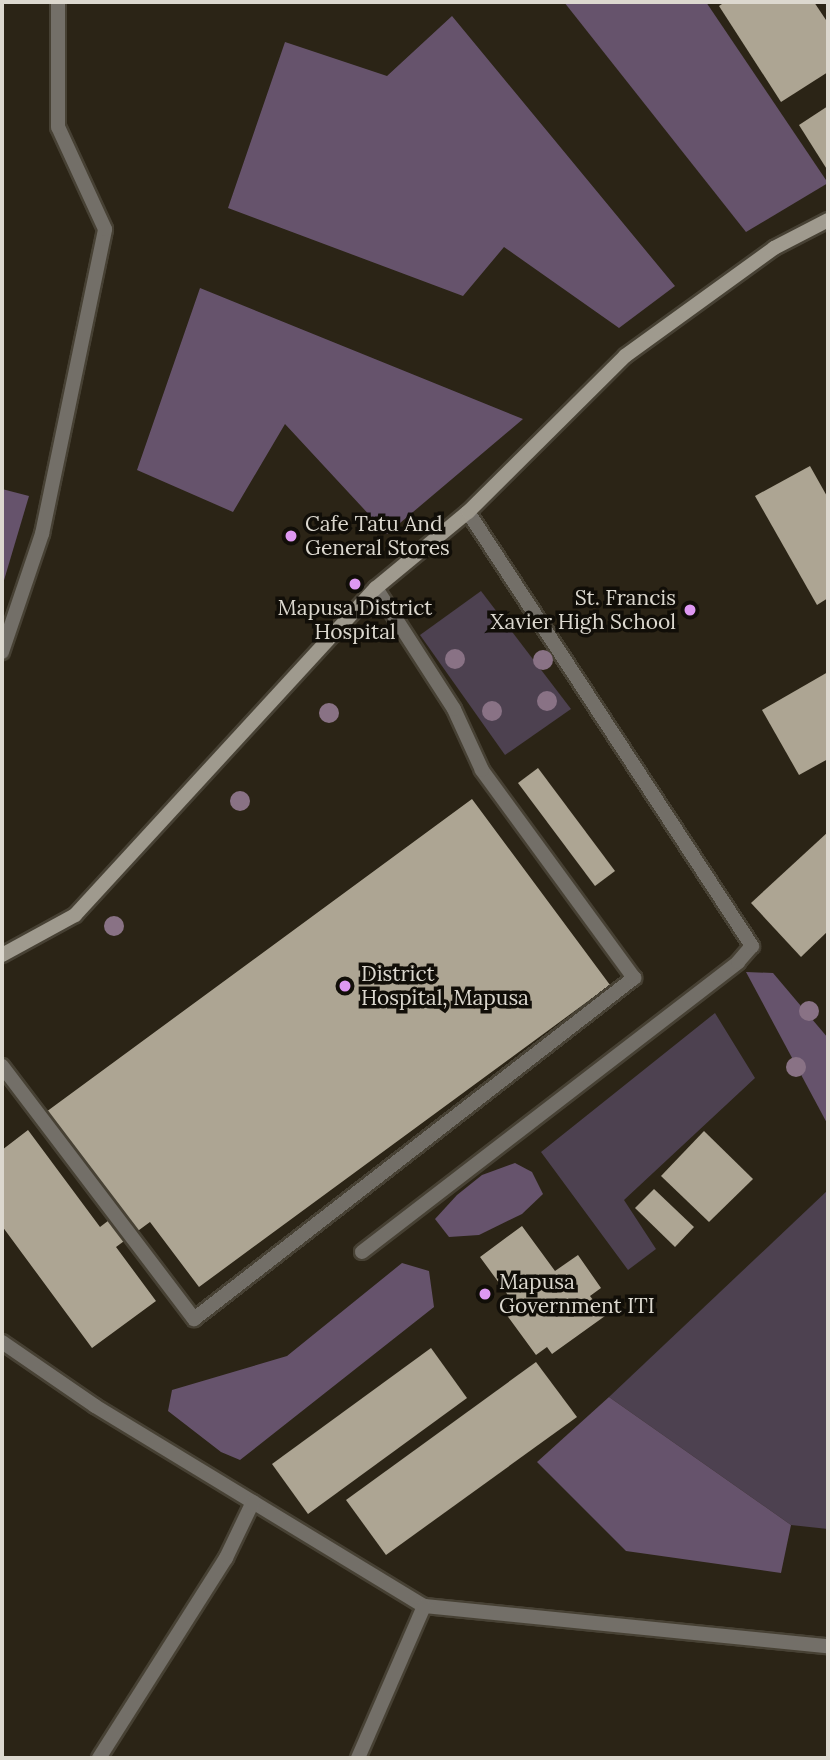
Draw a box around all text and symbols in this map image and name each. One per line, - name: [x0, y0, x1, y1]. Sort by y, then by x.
- place label: Cafe Tatu And General Stores: [305, 511, 450, 561]
- marker: Cafe Tatu And General Stores: [283, 528, 299, 544]
- marker: Mapusa District Hospital: [347, 576, 363, 592]
- place label: St. Francis Xavier High School: [491, 585, 676, 635]
- place label: Mapusa District Hospital: [278, 595, 432, 645]
- marker: St. Francis Xavier High School: [682, 602, 698, 618]
- place label: District Hospital, Mapusa: [361, 961, 529, 1011]
- marker: District Hospital, Mapusa: [335, 976, 355, 996]
- place label: Mapusa Government ITI: [499, 1269, 655, 1319]
- marker: Mapusa Government ITI: [477, 1286, 493, 1302]

